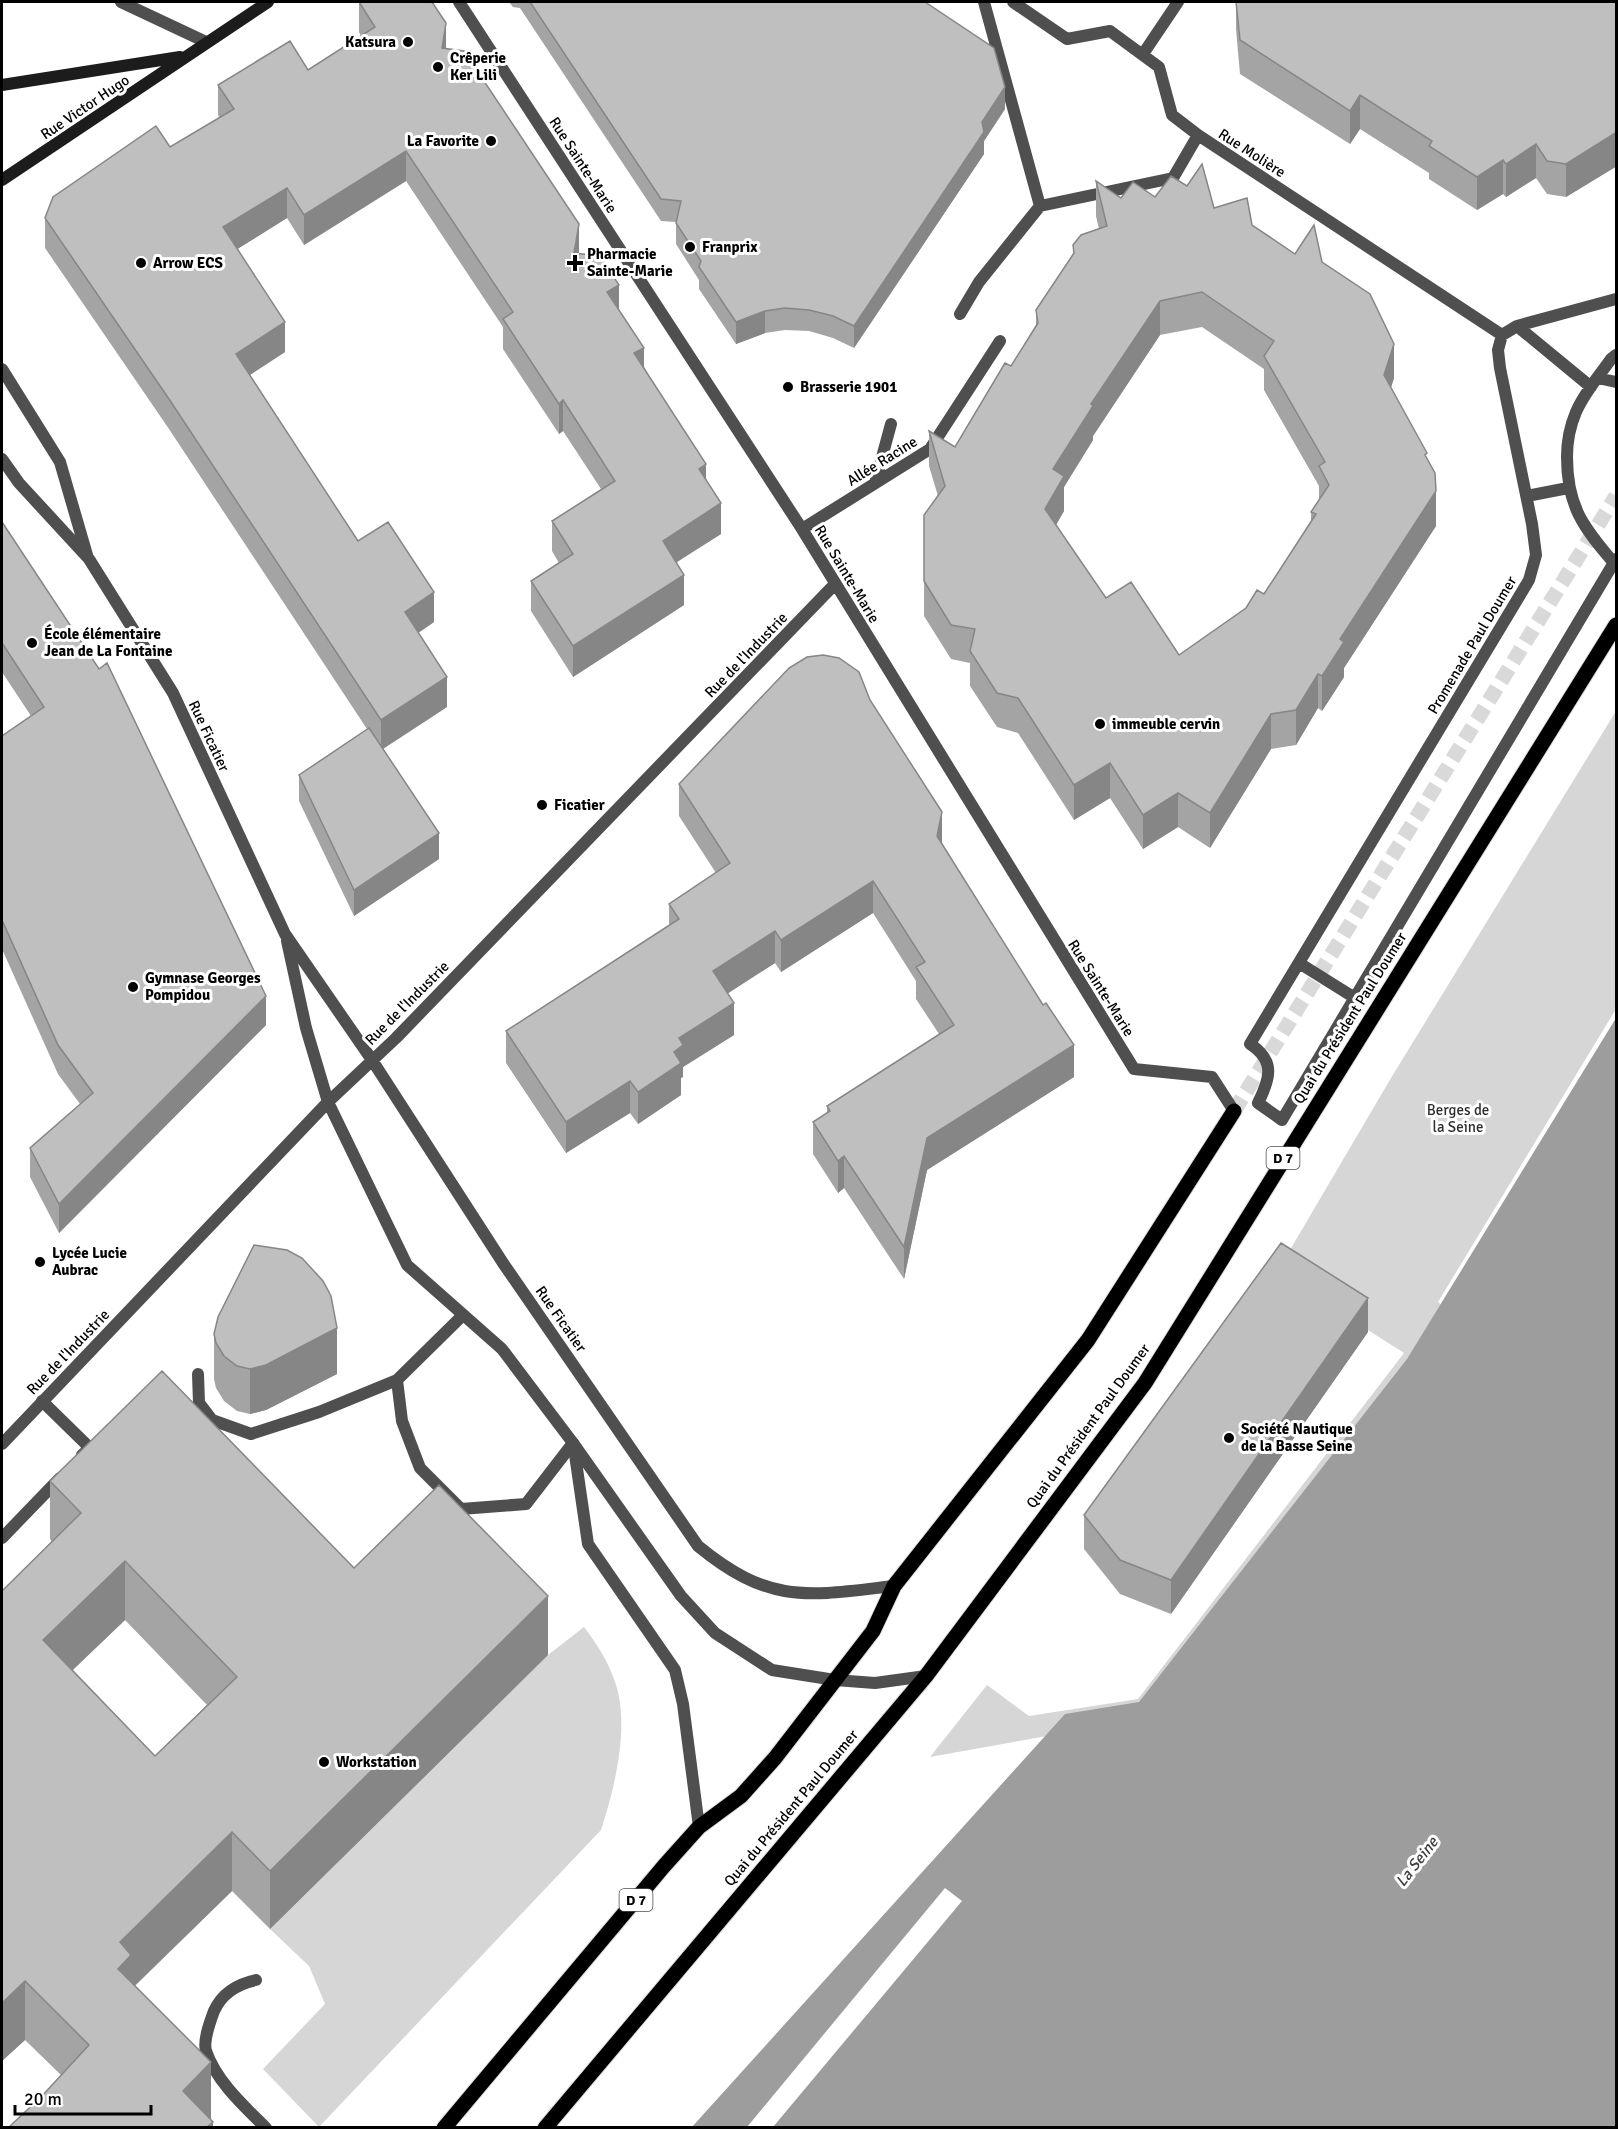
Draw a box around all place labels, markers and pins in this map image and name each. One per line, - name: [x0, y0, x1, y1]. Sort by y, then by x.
- place label: Katsura: [345, 33, 396, 51]
- marker: Katsura: [401, 35, 415, 49]
- place label: Crêperie Ker Lili: [450, 49, 506, 84]
- marker: Crêperie Ker Lili: [431, 60, 445, 74]
- place label: La Favorite: [407, 132, 479, 150]
- marker: La Favorite: [484, 134, 498, 148]
- place label: Franprix: [702, 238, 758, 256]
- marker: Franprix: [683, 240, 697, 254]
- place label: Pharmacie Sainte-Marie: [587, 245, 673, 280]
- place label: Arrow ECS: [153, 254, 223, 272]
- marker: Arrow ECS: [134, 256, 148, 270]
- marker: Pharmacie Sainte-Marie: [568, 256, 582, 270]
- place label: Brasserie 1901: [800, 378, 897, 396]
- marker: Brasserie 1901: [781, 380, 795, 394]
- place label: École élémentaire Jean de La Fontaine: [44, 624, 172, 660]
- marker: École élémentaire Jean de La Fontaine: [25, 636, 39, 650]
- place label: immeuble cervin: [1112, 715, 1220, 733]
- marker: immeuble cervin: [1093, 717, 1107, 731]
- place label: Ficatier: [554, 796, 605, 814]
- marker: Ficatier: [535, 798, 549, 812]
- place label: Gymnase Georges Pompidou: [145, 969, 261, 1004]
- marker: Gymnase Georges Pompidou: [126, 980, 140, 994]
- place label: Lycée Lucie Aubrac: [52, 1244, 127, 1279]
- marker: Lycée Lucie Aubrac: [33, 1255, 47, 1269]
- place label: Société Nautique de la Basse Seine: [1241, 1420, 1353, 1455]
- marker: Société Nautique de la Basse Seine: [1222, 1431, 1236, 1445]
- place label: Workstation: [336, 1753, 417, 1771]
- marker: Workstation: [317, 1755, 331, 1769]

